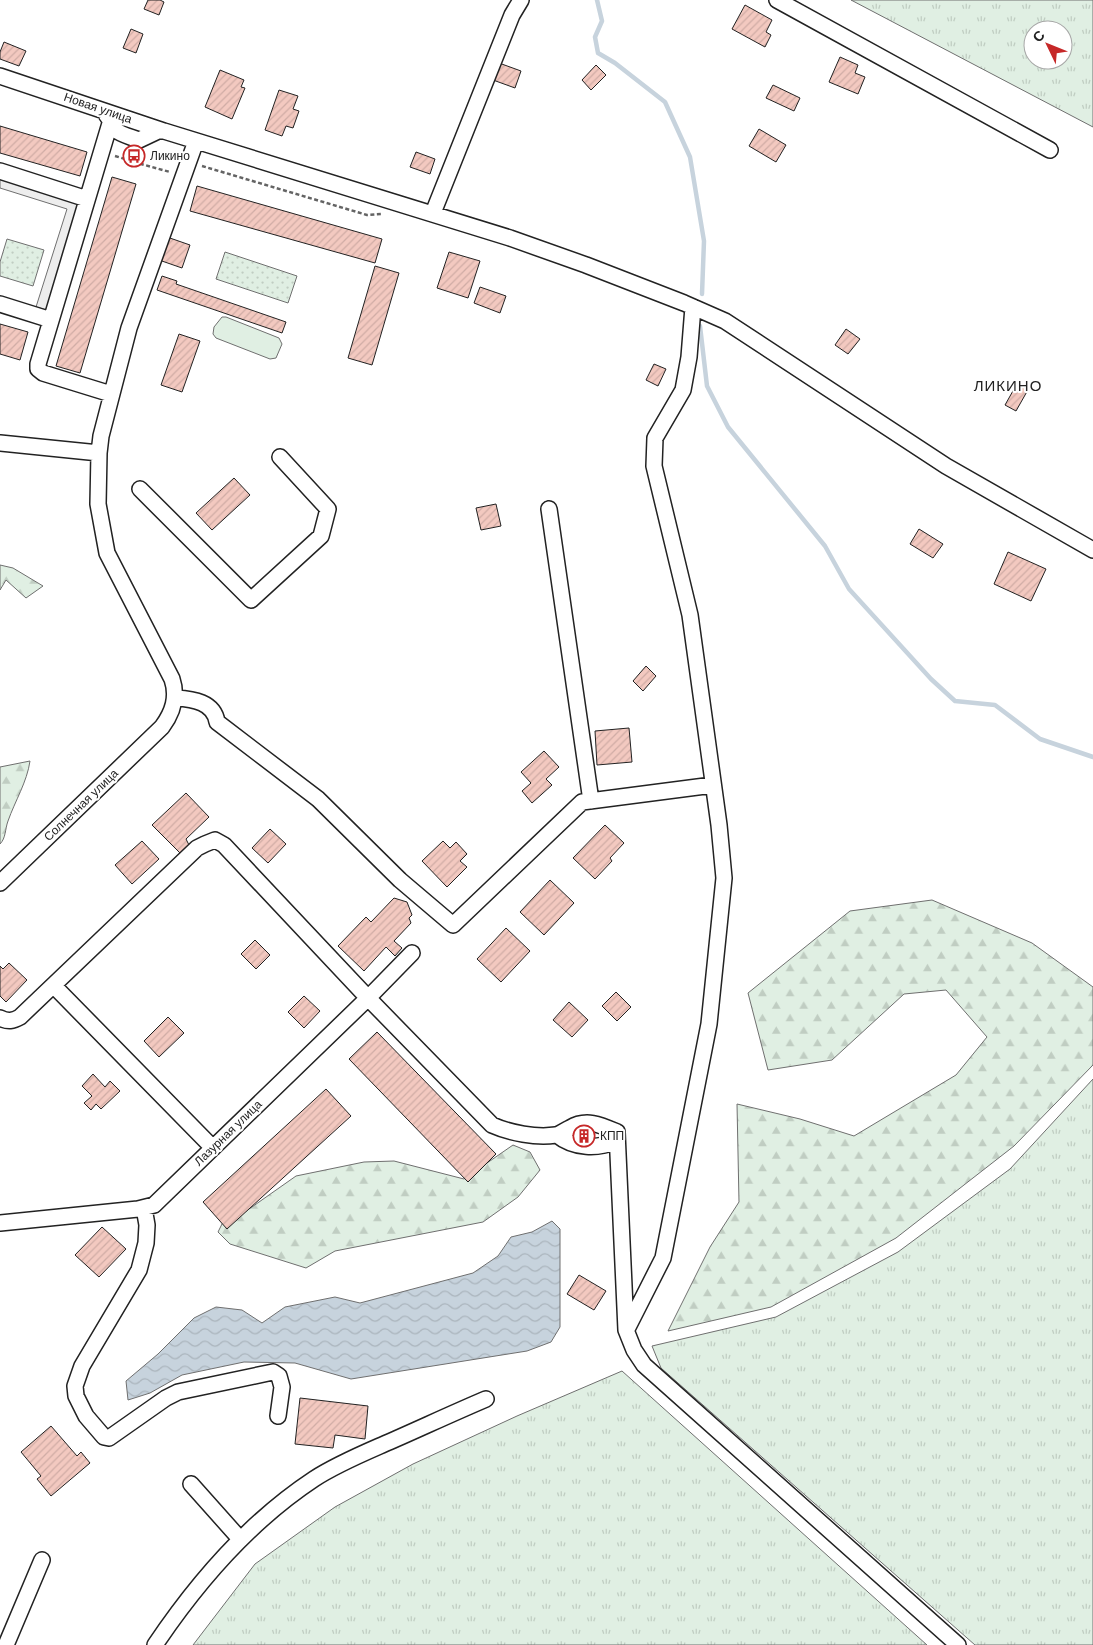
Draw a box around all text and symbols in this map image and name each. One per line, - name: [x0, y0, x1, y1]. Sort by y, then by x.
- north arrow: [1023, 20, 1073, 70]
- text: С: [1029, 27, 1048, 45]
- street label: Новая улица: [62, 90, 134, 126]
- bus stop icon: Ликино: [122, 144, 146, 168]
- place label: Ликино: [150, 149, 190, 163]
- district label: ЛИКИНО: [974, 377, 1042, 394]
- street label: Солнечная улица: [41, 766, 121, 844]
- street label: Лазурная улица: [191, 1097, 265, 1169]
- building icon: КПП: [572, 1124, 596, 1148]
- place label: КПП: [600, 1129, 624, 1143]

